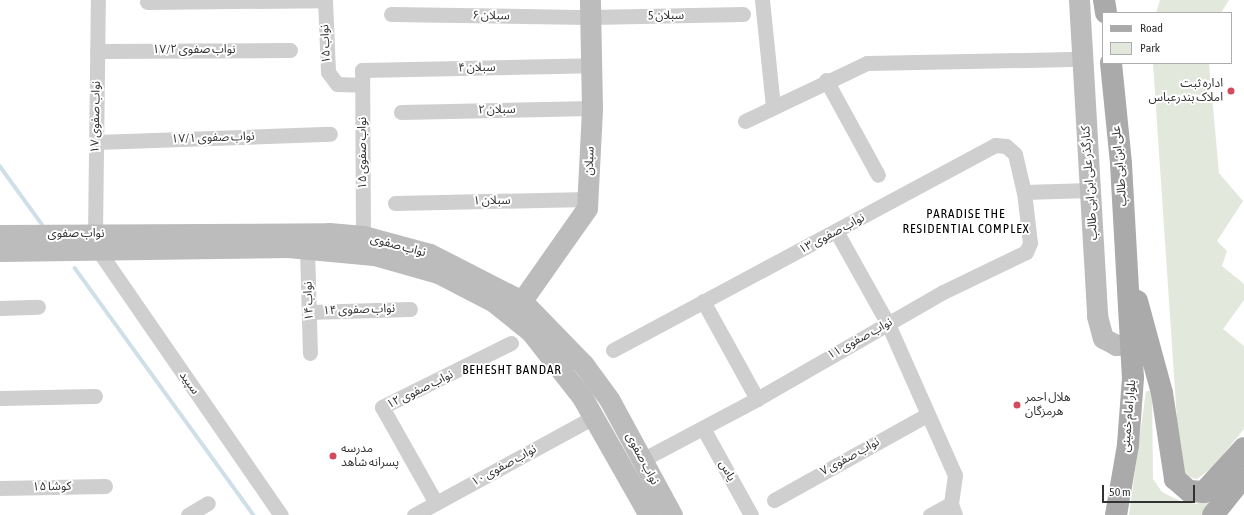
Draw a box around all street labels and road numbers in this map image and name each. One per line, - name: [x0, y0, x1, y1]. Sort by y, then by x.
- street label: سبلان ۶: [472, 8, 510, 24]
- street label: سبلان 5: [648, 8, 684, 24]
- street label: نواب ۱۵: [318, 24, 334, 64]
- street label: نواب صفوی ۱۷/۲: [152, 43, 236, 57]
- street label: سبلان ۴: [458, 60, 496, 76]
- street label: نواب صفوی ۱۷: [88, 81, 104, 153]
- street label: سبلان ۲: [478, 102, 516, 118]
- street label: نواب صفوی ۱۵: [356, 117, 370, 189]
- street label: کنارگذر علی ابن ابی طالب: [1079, 125, 1101, 241]
- street label: علی ابن ابی طالب: [1109, 125, 1131, 207]
- street label: نواب صفوی ۱۷/۱: [171, 129, 255, 147]
- street label: سبلان: [582, 146, 598, 176]
- street label: سبلان ۱: [473, 193, 511, 209]
- street label: نواب صفوی ۱۳: [797, 211, 867, 257]
- street label: نواب صفوی: [48, 227, 104, 241]
- street label: نواب صفوی: [369, 232, 427, 260]
- street label: نواب ۱۴: [301, 281, 317, 321]
- street label: نواب صفوی ۱۴: [323, 302, 395, 318]
- street label: نواب صفوی ۱۱: [825, 315, 895, 363]
- street label: نواب صفوی ۱۲: [384, 368, 456, 412]
- street label: سپید: [176, 369, 202, 397]
- street label: بلوار امام خمینی: [1119, 379, 1139, 453]
- street label: نواب صفوی: [622, 431, 662, 487]
- street label: نواب صفوی ۷: [818, 435, 882, 479]
- street label: نواب صفوی ۱۰: [469, 442, 539, 490]
- street label: یاس: [715, 458, 739, 484]
- street label: کوشا ۱۵: [32, 479, 72, 495]

